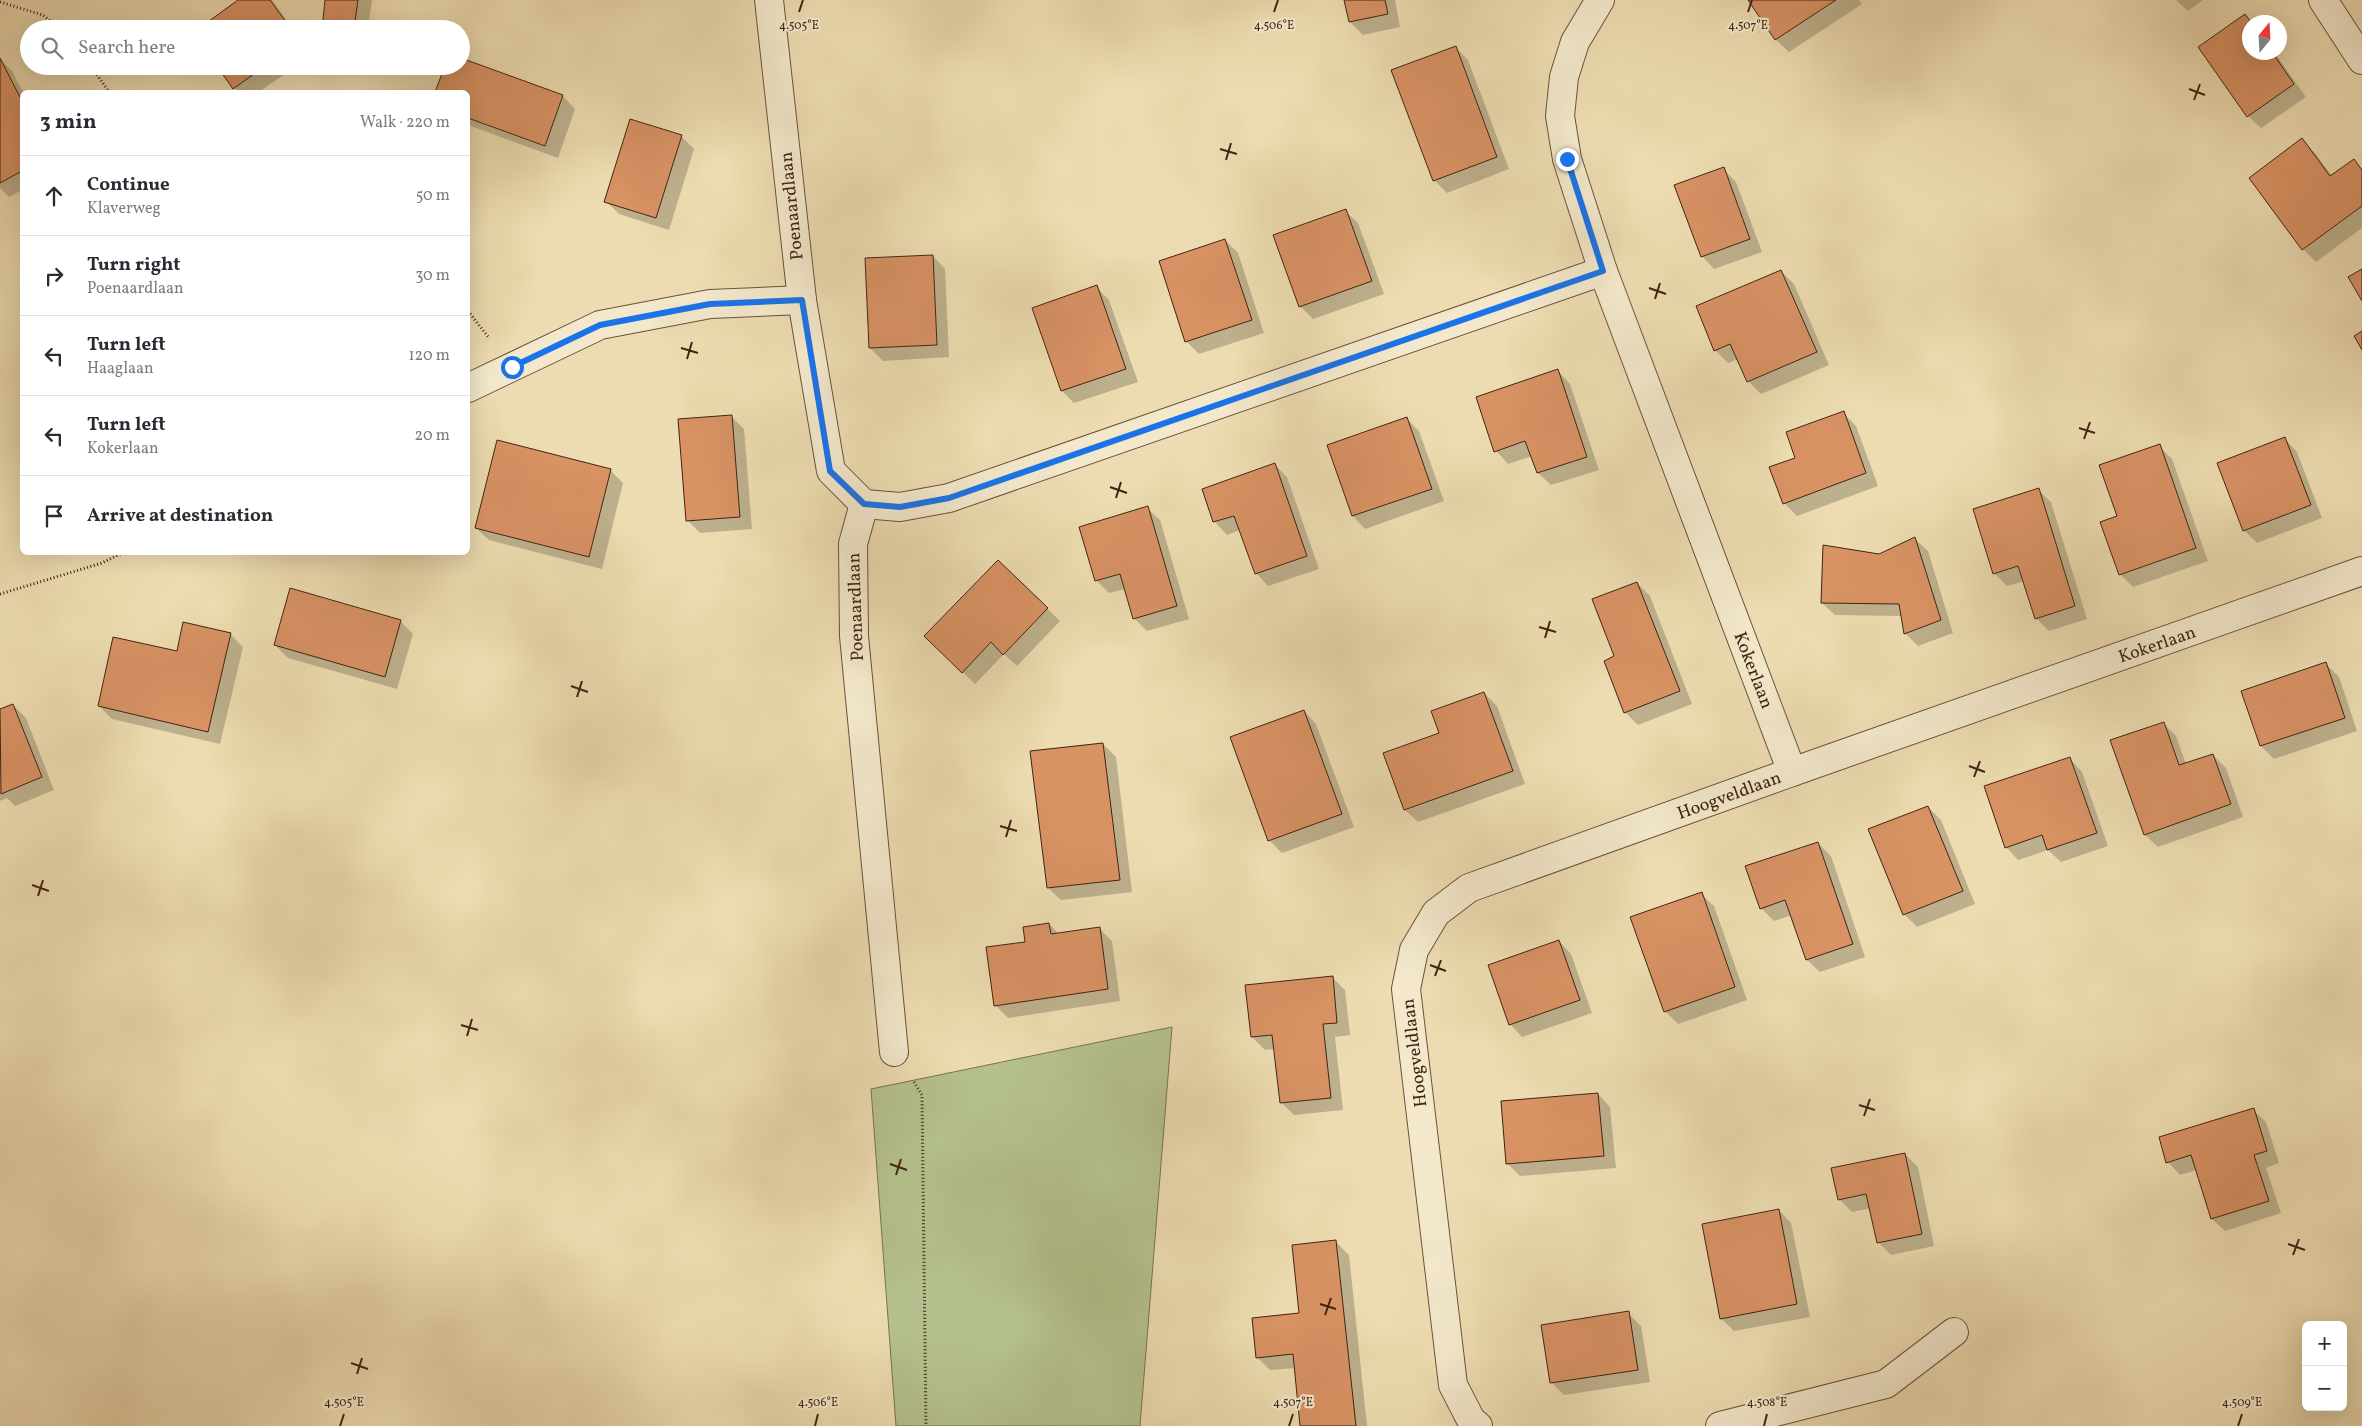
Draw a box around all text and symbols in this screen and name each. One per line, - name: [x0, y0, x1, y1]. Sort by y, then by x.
- north arrow: [2242, 15, 2287, 60]
- text: 4.505°E: [779, 18, 819, 34]
- text: 4.506°E: [1254, 18, 1294, 34]
- text: 4.507°E: [1728, 18, 1768, 34]
- search box: [20, 20, 470, 75]
- icon: search: [38, 34, 66, 62]
- text: Search here: [78, 35, 175, 61]
- text: 3 min: [40, 108, 96, 137]
- text: Walk · 220 m: [360, 112, 450, 134]
- route end: [1556, 148, 1579, 171]
- street label: Poenaardlaan: [774, 150, 811, 261]
- text: Continue: [87, 172, 170, 198]
- icon: ahead: [40, 182, 68, 210]
- text: 50 m: [416, 185, 450, 207]
- text: Klaverweg: [87, 198, 161, 220]
- text: Turn right: [87, 252, 180, 278]
- icon: right: [40, 262, 68, 290]
- text: 30 m: [415, 265, 450, 287]
- text: Poenaardlaan: [87, 278, 184, 300]
- text: Turn left: [87, 332, 166, 358]
- icon: left: [40, 342, 68, 370]
- text: 120 m: [408, 345, 450, 367]
- route start: [501, 356, 524, 379]
- text: Haaglaan: [87, 358, 153, 380]
- text: Turn left: [87, 412, 166, 438]
- icon: left: [40, 422, 68, 450]
- text: 20 m: [415, 425, 450, 447]
- text: Kokerlaan: [87, 438, 159, 460]
- icon: arrive: [40, 502, 68, 530]
- text: Arrive at destination: [87, 503, 273, 529]
- street label: Poenaardlaan: [842, 552, 871, 662]
- street label: Kokerlaan: [2115, 620, 2200, 670]
- street label: Kokerlaan: [1726, 628, 1779, 713]
- street label: Hoogveldlaan: [1674, 766, 1785, 827]
- street label: Hoogveldlaan: [1396, 997, 1435, 1109]
- map controls: [2302, 1321, 2347, 1411]
- button: +: [2302, 1321, 2347, 1366]
- button: −: [2302, 1366, 2347, 1411]
- text: 4.505°E: [324, 1395, 364, 1411]
- text: 4.506°E: [798, 1395, 838, 1411]
- text: 4.507°E: [1273, 1395, 1313, 1411]
- text: 4.508°E: [1747, 1395, 1787, 1411]
- text: 4.509°E: [2222, 1395, 2262, 1411]

